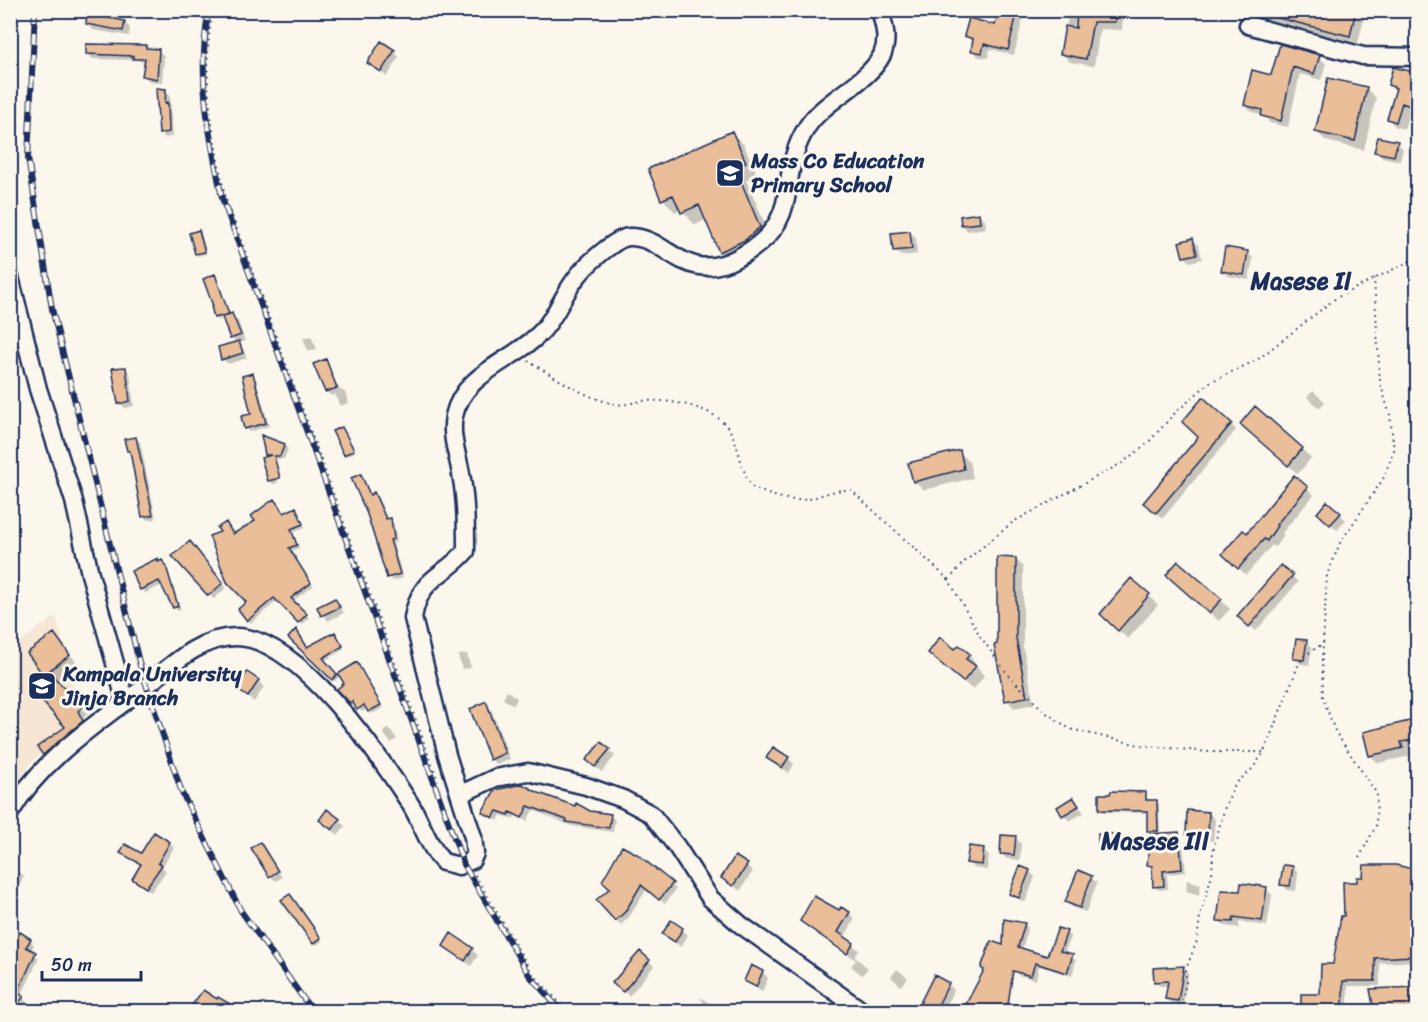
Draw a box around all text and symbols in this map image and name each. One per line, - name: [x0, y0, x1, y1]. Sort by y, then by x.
- place label: Mass Co Education Primary School: [750, 142, 925, 204]
- school or university icon: Mass Co Education Primary School: [714, 157, 746, 189]
- district label: Masese II: [1250, 260, 1352, 302]
- place label: Kampala University Jinja Branch: [62, 655, 243, 717]
- school or university icon: Kampala University Jinja Branch: [26, 670, 58, 702]
- district label: Masese III: [1100, 820, 1210, 862]
- scale bar: [42, 944, 141, 982]
- text: 50 m: [51, 949, 92, 981]

